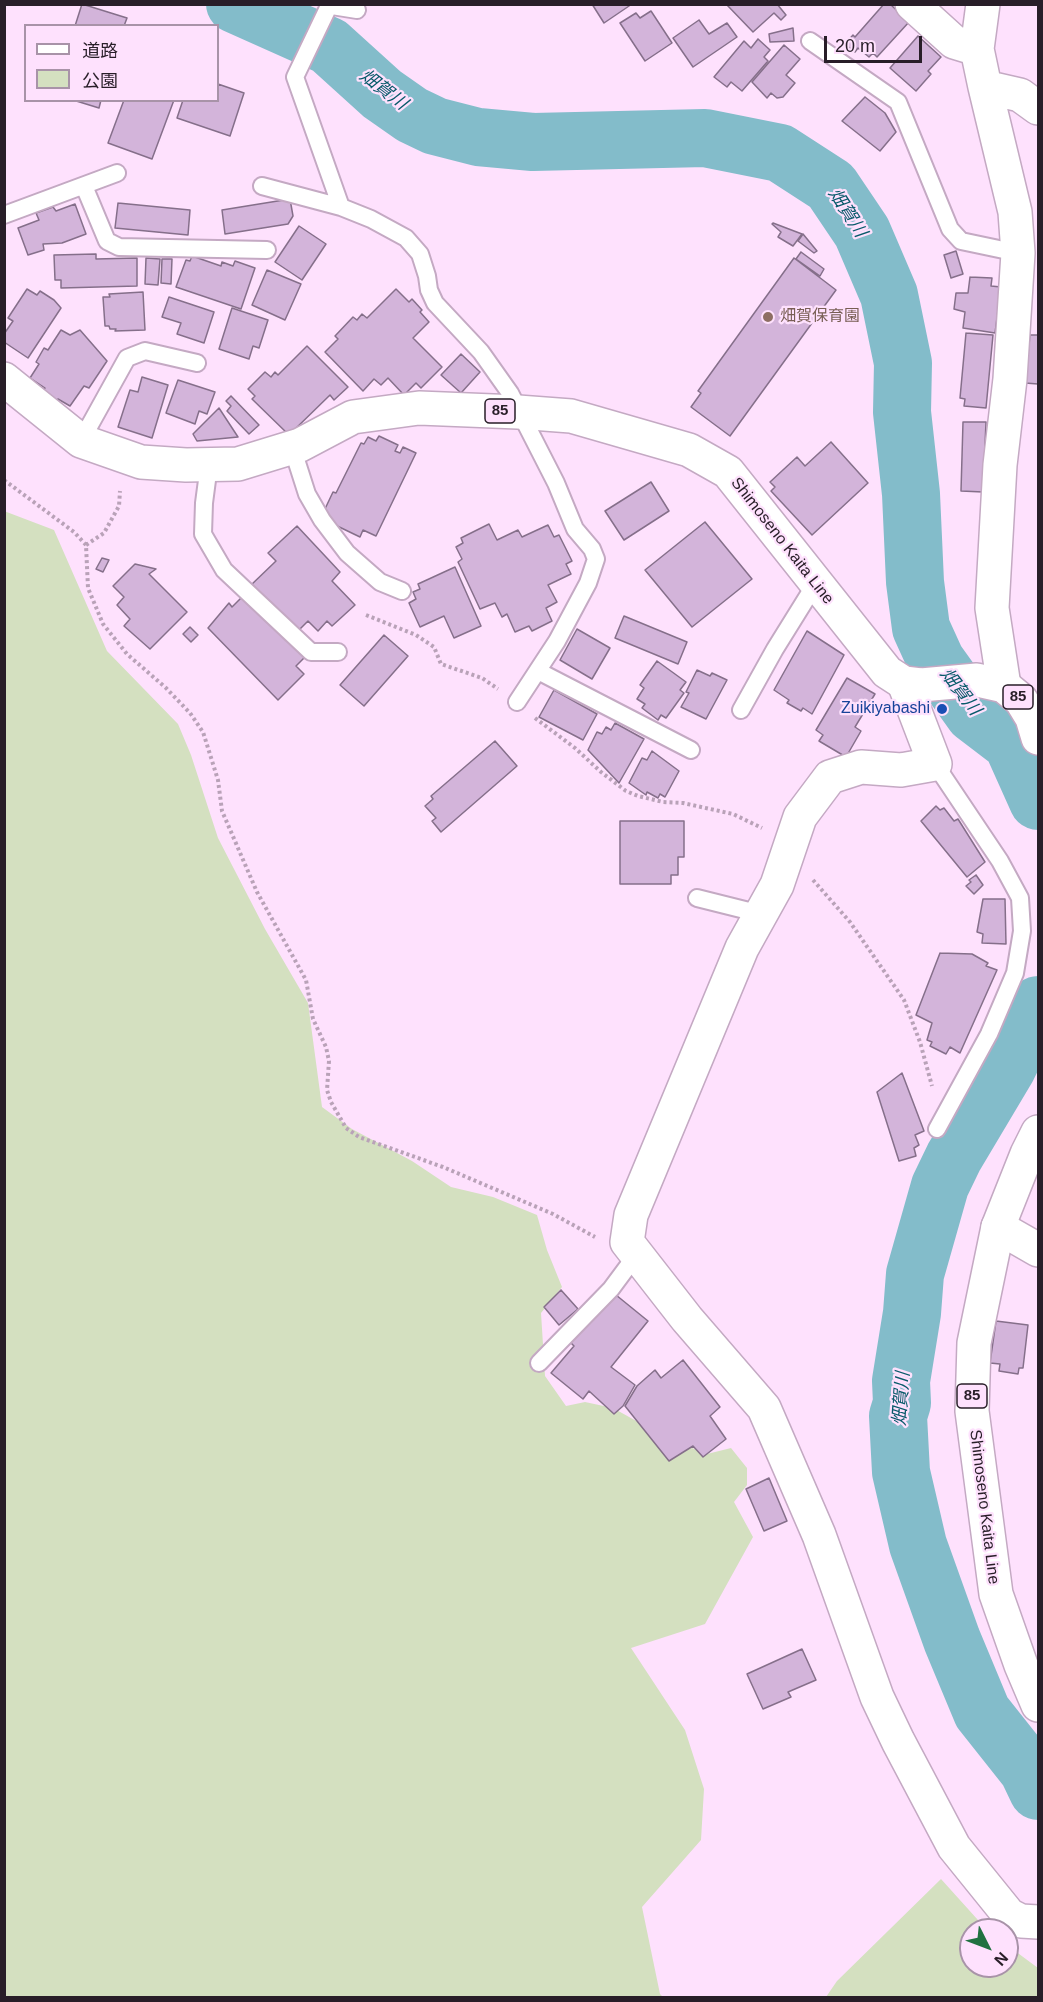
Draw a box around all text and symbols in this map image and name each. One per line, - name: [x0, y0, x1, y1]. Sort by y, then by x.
- legend: [24, 24, 219, 102]
- scale bar: [827, 24, 924, 62]
- text: 20 m: [835, 36, 875, 56]
- text: 道路: [82, 41, 118, 61]
- water label: 畑賀川: [355, 65, 411, 115]
- text: 公園: [82, 71, 118, 91]
- water label: 畑賀川: [823, 184, 871, 242]
- place label: 畑賀保育園: [780, 307, 860, 327]
- marker: 畑賀保育園: [761, 310, 775, 324]
- road number: 85: [485, 399, 515, 423]
- street label: Shimoseno Kaita Line: [727, 474, 837, 608]
- water label: 畑賀川: [935, 664, 985, 720]
- road number: 85: [1003, 685, 1033, 709]
- place label: Zuikiyabashi: [841, 699, 930, 719]
- marker: Zuikiyabashi: [935, 702, 949, 716]
- water label: 畑賀川: [889, 1371, 915, 1427]
- road number: 85: [957, 1384, 987, 1408]
- street label: Shimoseno Kaita Line: [965, 1429, 1003, 1585]
- north arrow: [959, 1918, 1019, 1978]
- text: N: [991, 1949, 1011, 1969]

